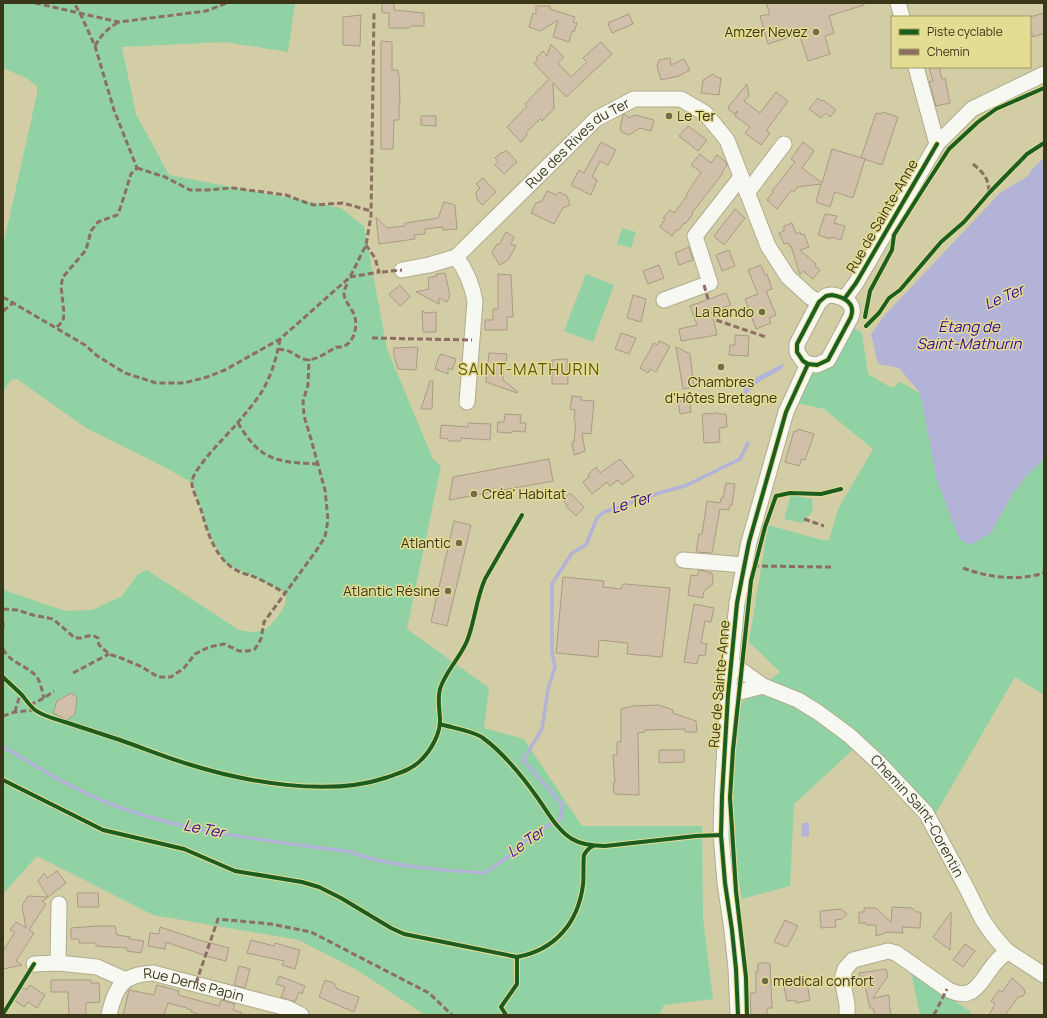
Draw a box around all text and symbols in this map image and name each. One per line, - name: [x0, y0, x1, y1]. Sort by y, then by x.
- legend: [891, 16, 1031, 68]
- place label: Amzer Nevez: [724, 22, 808, 41]
- text: Piste cyclable: [927, 23, 1003, 40]
- marker: Amzer Nevez: [811, 27, 821, 37]
- text: Chemin: [927, 43, 970, 60]
- street label: Rue des Rives du Ter: [521, 93, 633, 192]
- place label: Le Ter: [677, 106, 716, 125]
- marker: Le Ter: [664, 111, 674, 121]
- street label: Rue de Sainte-Anne: [841, 156, 922, 276]
- water label: Le Ter: [981, 278, 1029, 314]
- place label: La Rando: [695, 302, 754, 321]
- marker: La Rando: [757, 307, 767, 317]
- water label: Étang de Saint-Mathurin: [917, 316, 1023, 354]
- district label: SAINT-MATHURIN: [458, 358, 600, 380]
- marker: Chambres d'Hôtes Bretagne: [716, 362, 726, 372]
- place label: Chambres d'Hôtes Bretagne: [665, 372, 777, 407]
- place label: Créa' Habitat: [482, 484, 567, 503]
- water label: Le Ter: [608, 486, 656, 519]
- marker: Créa' Habitat: [469, 489, 479, 499]
- place label: Atlantic: [401, 533, 451, 552]
- marker: Atlantic: [454, 538, 464, 548]
- place label: Atlantic Résine: [343, 581, 440, 600]
- marker: Atlantic Résine: [443, 586, 453, 596]
- street label: Rue de Sainte-Anne: [703, 619, 734, 749]
- street label: Chemin Saint-Corentin: [867, 750, 969, 880]
- water label: Le Ter: [182, 814, 229, 843]
- water label: Le Ter: [503, 820, 551, 862]
- street label: Rue Denis Papin: [143, 963, 246, 1005]
- place label: medical confort: [773, 971, 874, 990]
- marker: medical confort: [760, 976, 770, 986]

